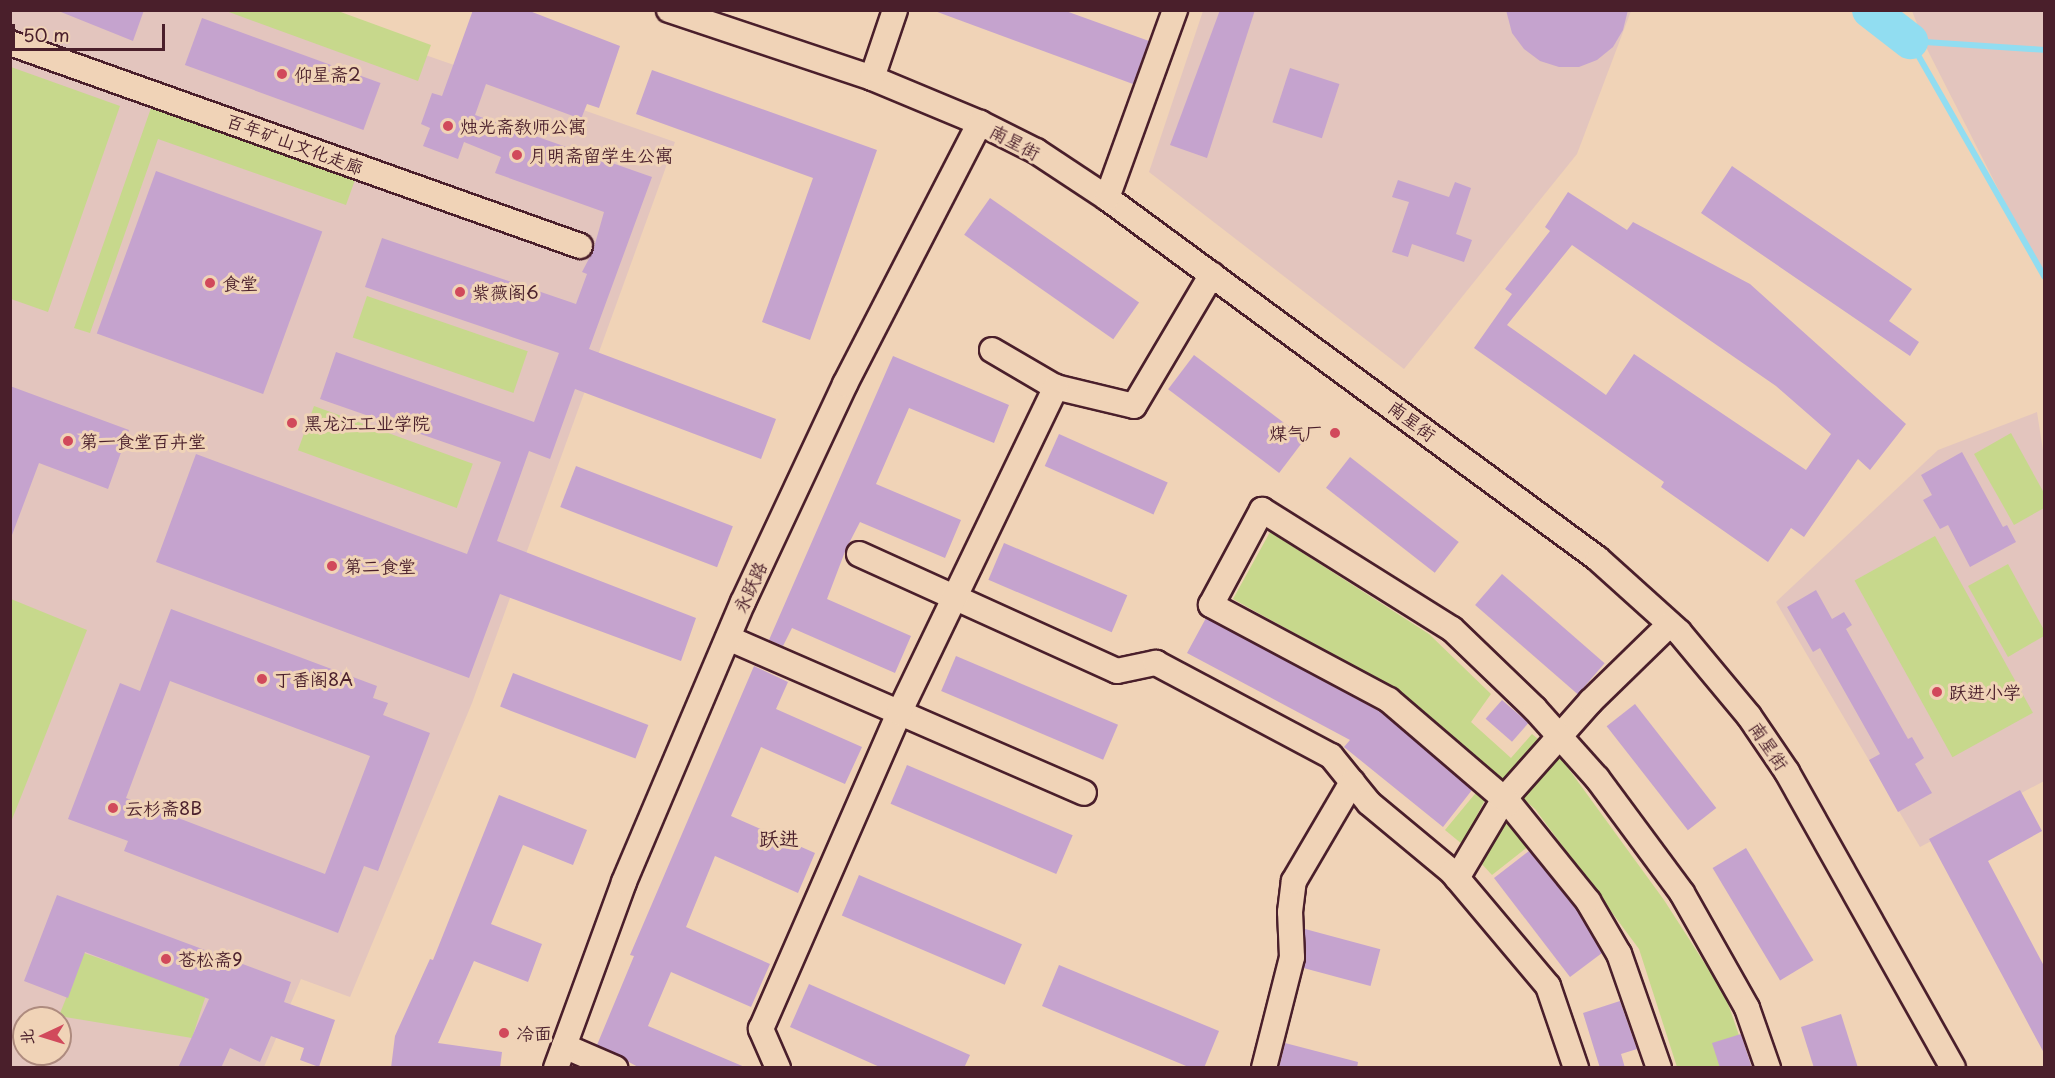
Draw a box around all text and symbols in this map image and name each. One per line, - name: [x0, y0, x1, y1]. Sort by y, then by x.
- scale bar: [15, 12, 168, 50]
- text: 50 m: [23, 21, 70, 48]
- place label: 仰星斋2: [294, 63, 361, 85]
- marker: 仰星斋2: [275, 67, 289, 81]
- street label: 百年矿山文化走廊: [224, 109, 366, 179]
- place label: 烛光斋教师公寓: [460, 115, 586, 137]
- marker: 烛光斋教师公寓: [441, 119, 455, 133]
- street label: 南星街: [986, 120, 1044, 164]
- place label: 月明斋留学生公寓: [529, 144, 673, 166]
- marker: 月明斋留学生公寓: [510, 148, 524, 162]
- place label: 食堂: [222, 272, 258, 294]
- marker: 食堂: [203, 276, 217, 290]
- place label: 紫薇阁6: [472, 281, 539, 303]
- marker: 紫薇阁6: [453, 285, 467, 299]
- street label: 南星街: [1384, 396, 1440, 446]
- place label: 黑龙江工业学院: [304, 412, 430, 434]
- marker: 黑龙江工业学院: [285, 416, 299, 430]
- place label: 煤气厂: [1269, 422, 1323, 444]
- marker: 煤气厂: [1328, 426, 1342, 440]
- place label: 第一食堂百卉堂: [80, 430, 206, 452]
- marker: 第一食堂百卉堂: [61, 434, 75, 448]
- place label: 第二食堂: [344, 555, 416, 577]
- street label: 永跃路: [729, 558, 771, 616]
- marker: 第二食堂: [325, 559, 339, 573]
- place label: 丁香阁8A: [274, 668, 353, 690]
- marker: 丁香阁8A: [255, 672, 269, 686]
- place label: 跃进小学: [1949, 681, 2021, 703]
- marker: 跃进小学: [1930, 685, 1944, 699]
- street label: 南星街: [1745, 718, 1793, 774]
- place label: 云杉斋8B: [125, 797, 202, 819]
- marker: 云杉斋8B: [106, 801, 120, 815]
- district label: 跃进: [759, 826, 799, 850]
- place label: 苍松斋9: [178, 948, 243, 970]
- marker: 苍松斋9: [159, 952, 173, 966]
- north arrow: [12, 1006, 72, 1066]
- place label: 冷面: [516, 1022, 552, 1044]
- marker: 冷面: [497, 1026, 511, 1040]
- text: 北: [14, 1028, 39, 1046]

